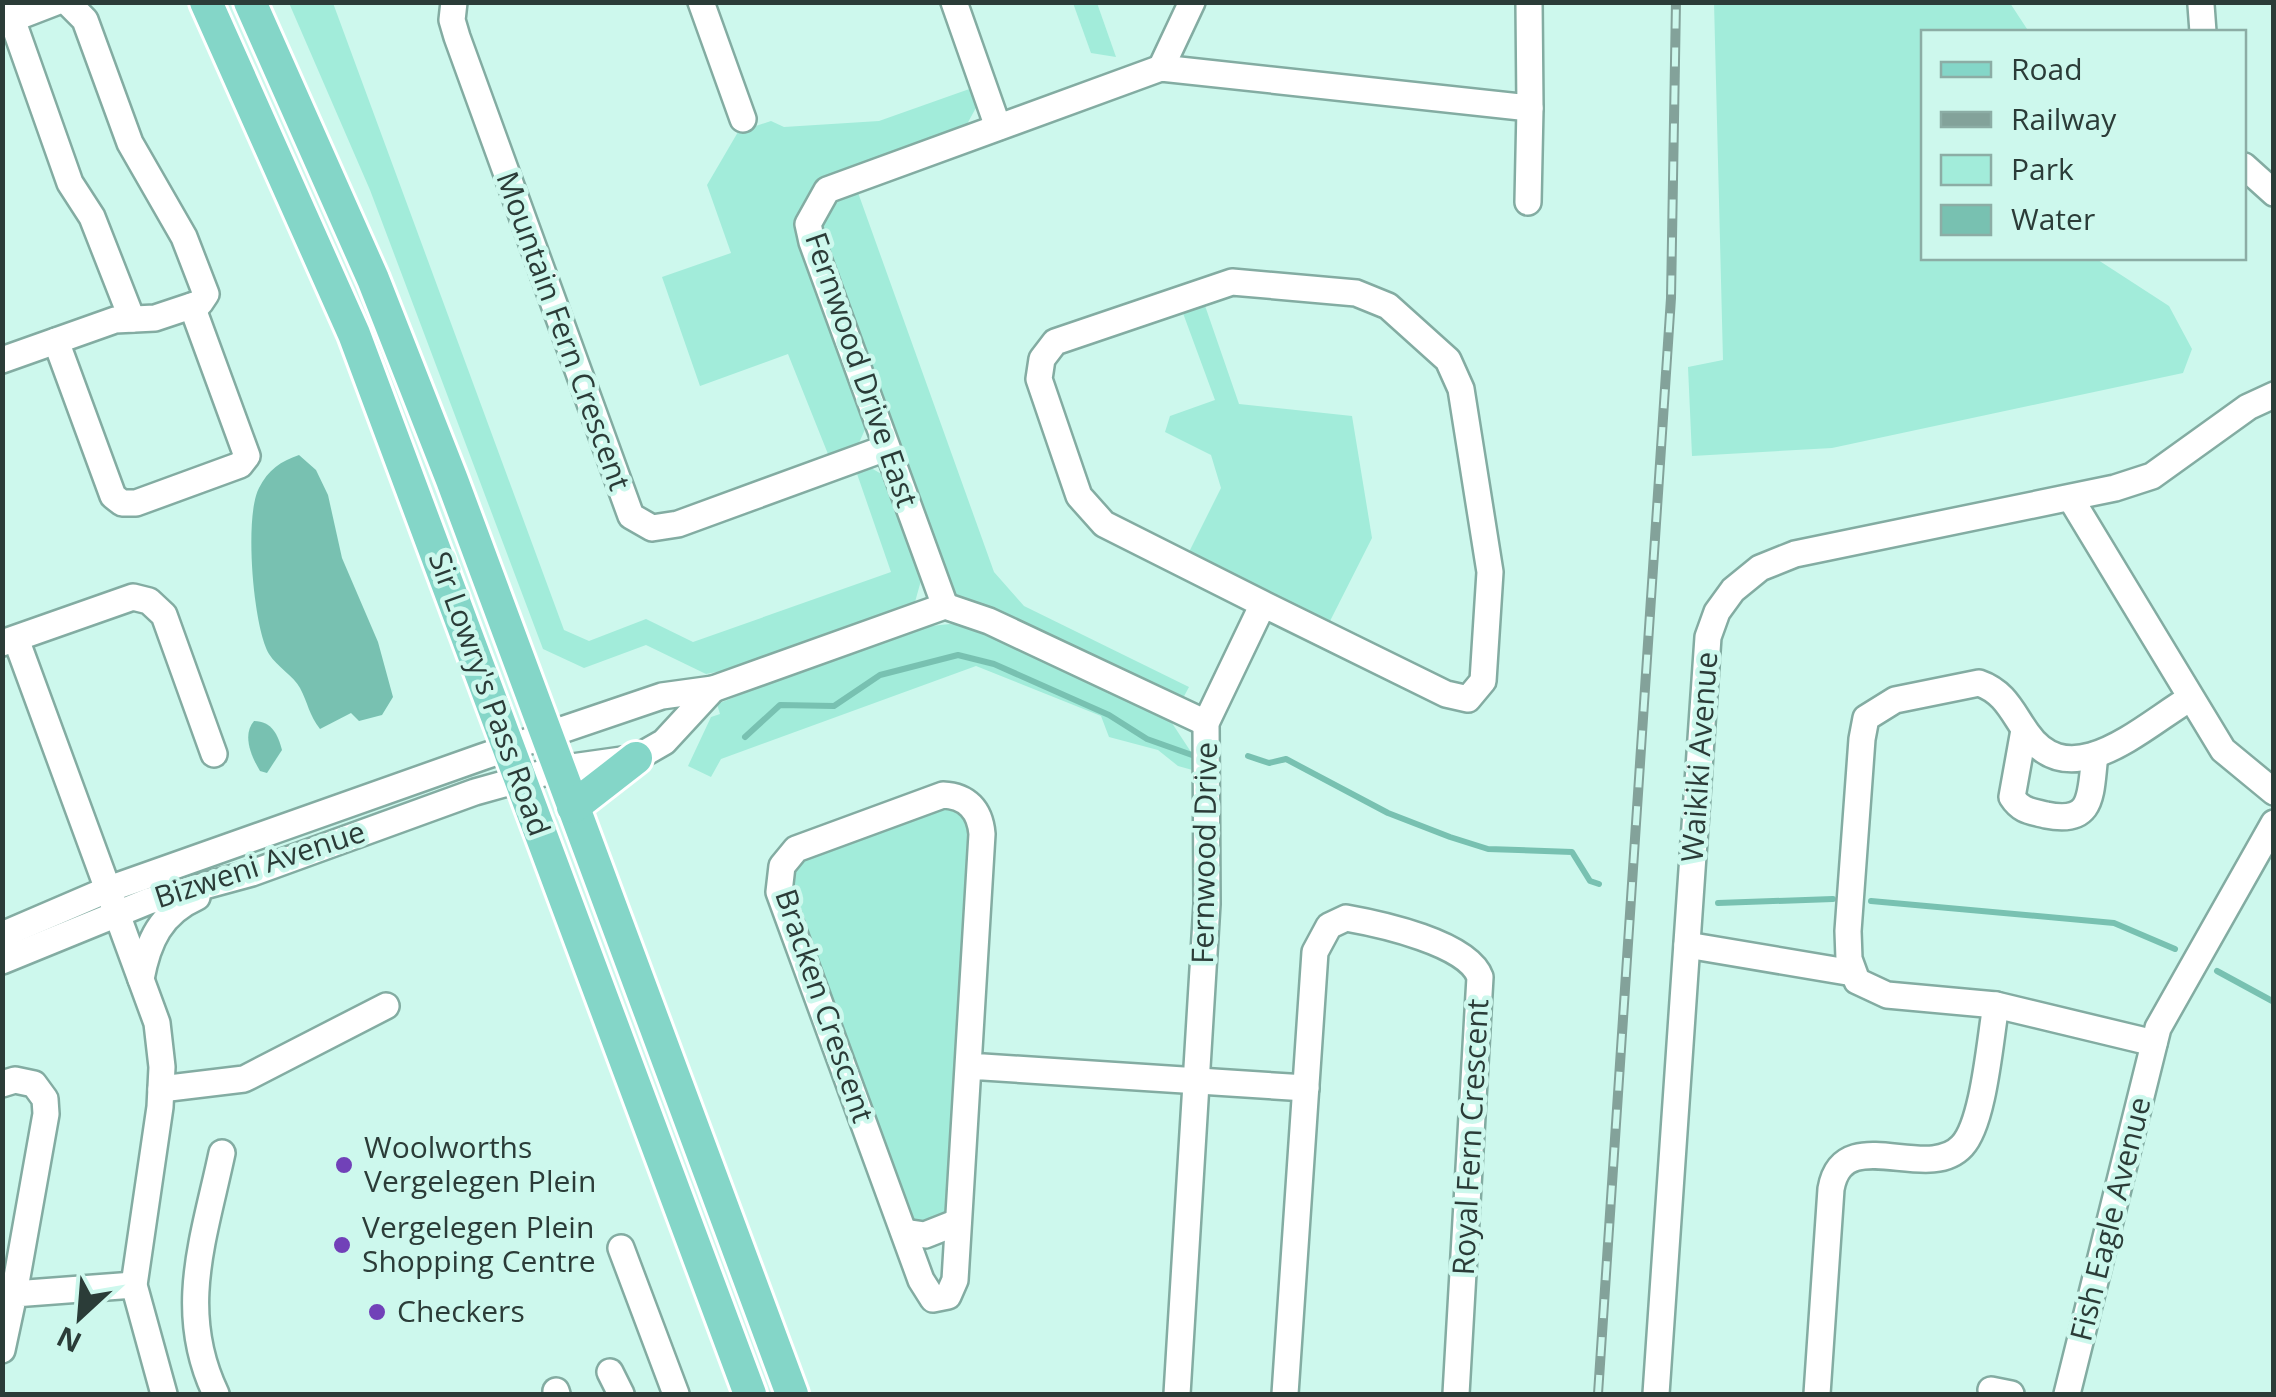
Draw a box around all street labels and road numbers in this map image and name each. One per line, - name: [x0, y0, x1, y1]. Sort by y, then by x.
- street label: Mountain Fern Crescent: [488, 165, 641, 496]
- street label: Fernwood Drive East: [796, 227, 929, 512]
- street label: Sir Lowry's Pass Road: [420, 546, 561, 841]
- street label: Waikiki Avenue: [1671, 650, 1726, 863]
- street label: Fernwood Drive: [1181, 742, 1226, 964]
- street label: Bizweni Avenue: [149, 810, 370, 917]
- street label: Bracken Crescent: [766, 883, 885, 1128]
- street label: Royal Fern Crescent: [1442, 998, 1497, 1276]
- street label: Fish Eagle Avenue: [2059, 1092, 2160, 1345]

